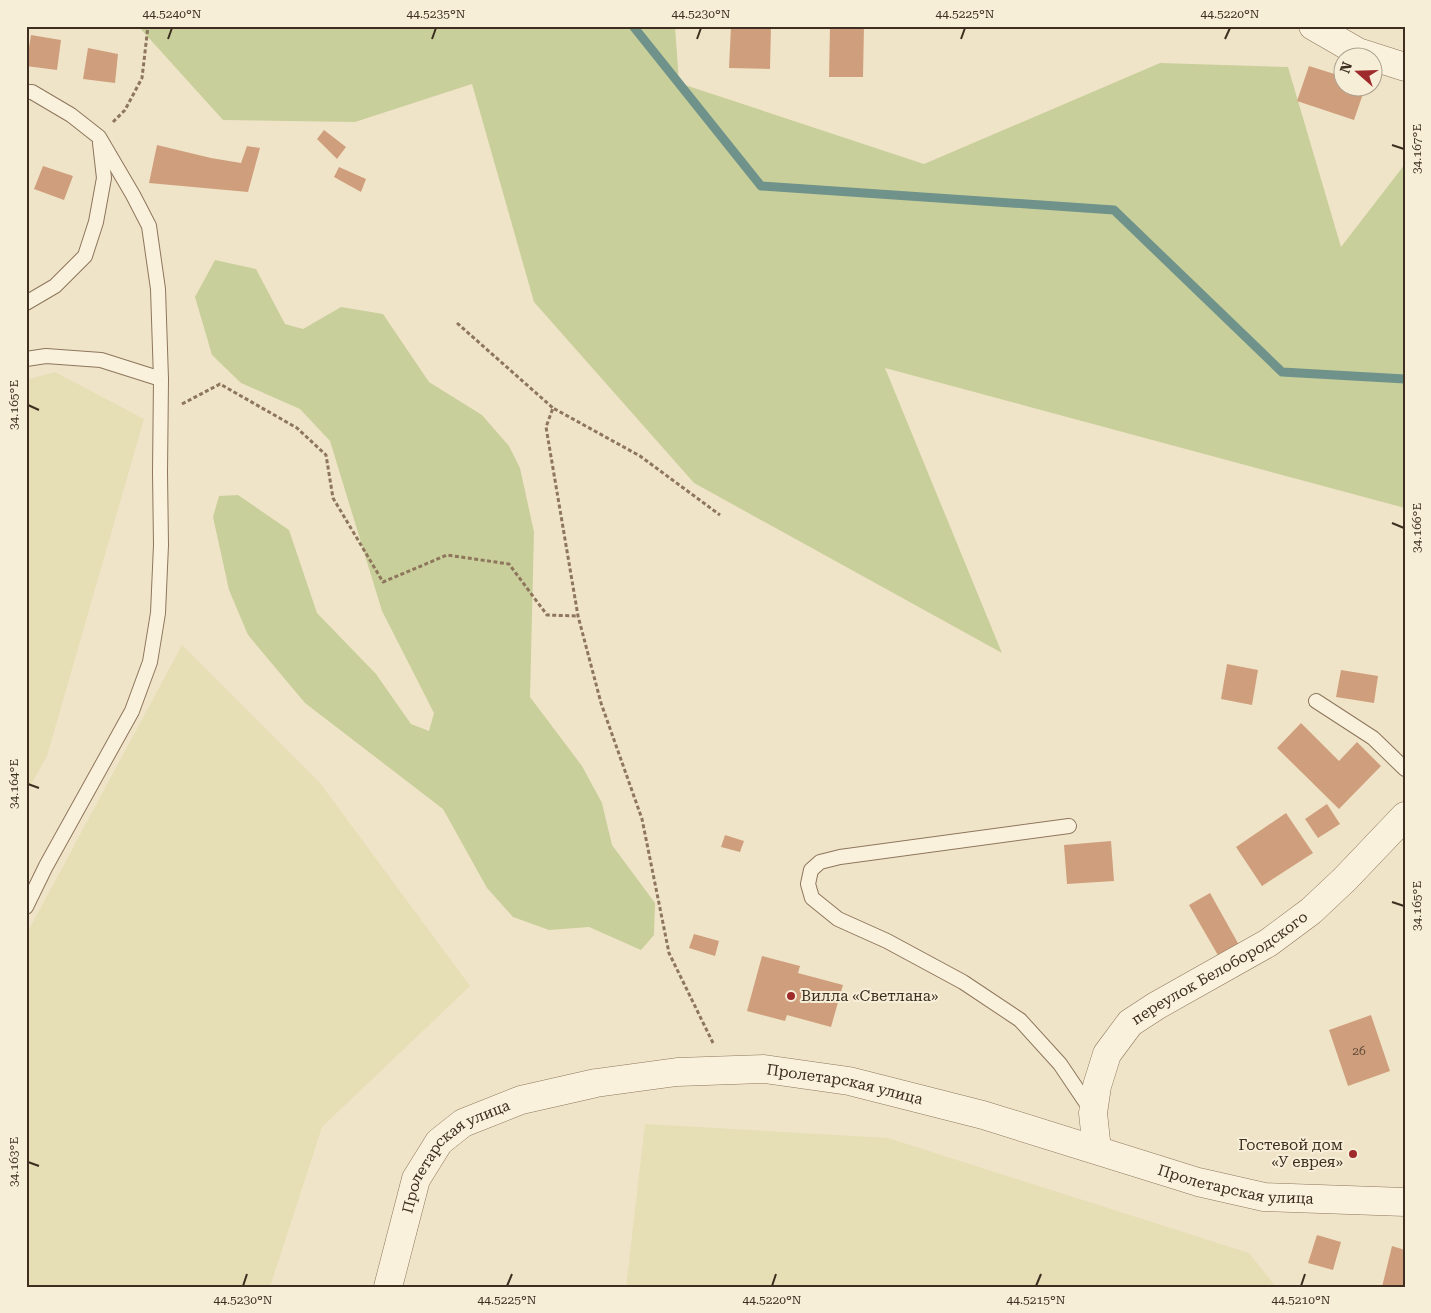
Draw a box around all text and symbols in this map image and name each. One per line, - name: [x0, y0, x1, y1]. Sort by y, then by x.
- text: 44.5240°N: [143, 7, 202, 21]
- text: 44.5235°N: [407, 7, 466, 21]
- text: 44.5230°N: [672, 7, 731, 21]
- text: 44.5225°N: [936, 7, 995, 21]
- text: 44.5220°N: [1201, 7, 1260, 21]
- north arrow: [1334, 48, 1384, 98]
- text: N: [1336, 60, 1355, 75]
- text: 34.167°E: [1410, 124, 1424, 174]
- text: 34.165°E: [7, 380, 21, 430]
- text: 34.166°E: [1410, 503, 1424, 553]
- text: 34.164°E: [7, 759, 21, 809]
- text: 34.165°E: [1410, 881, 1424, 931]
- street label: переулок Белобородского: [1128, 907, 1311, 1028]
- place label: Вилла «Светлана»: [801, 987, 938, 1005]
- marker: Вилла «Светлана»: [785, 990, 797, 1002]
- house number: 26: [1352, 1044, 1366, 1058]
- street label: Пролетарская улица: [765, 1060, 925, 1108]
- street label: Пролетарская улица: [398, 1096, 513, 1215]
- place label: Гостевой дом «У еврея»: [1238, 1136, 1343, 1171]
- text: 34.163°E: [7, 1137, 21, 1187]
- marker: Гостевой дом «У еврея»: [1347, 1148, 1359, 1160]
- street label: Пролетарская улица: [1156, 1161, 1314, 1208]
- text: 44.5230°N: [214, 1293, 273, 1307]
- text: 44.5225°N: [478, 1293, 537, 1307]
- text: 44.5220°N: [743, 1293, 802, 1307]
- text: 44.5215°N: [1007, 1293, 1066, 1307]
- text: 44.5210°N: [1272, 1293, 1331, 1307]

